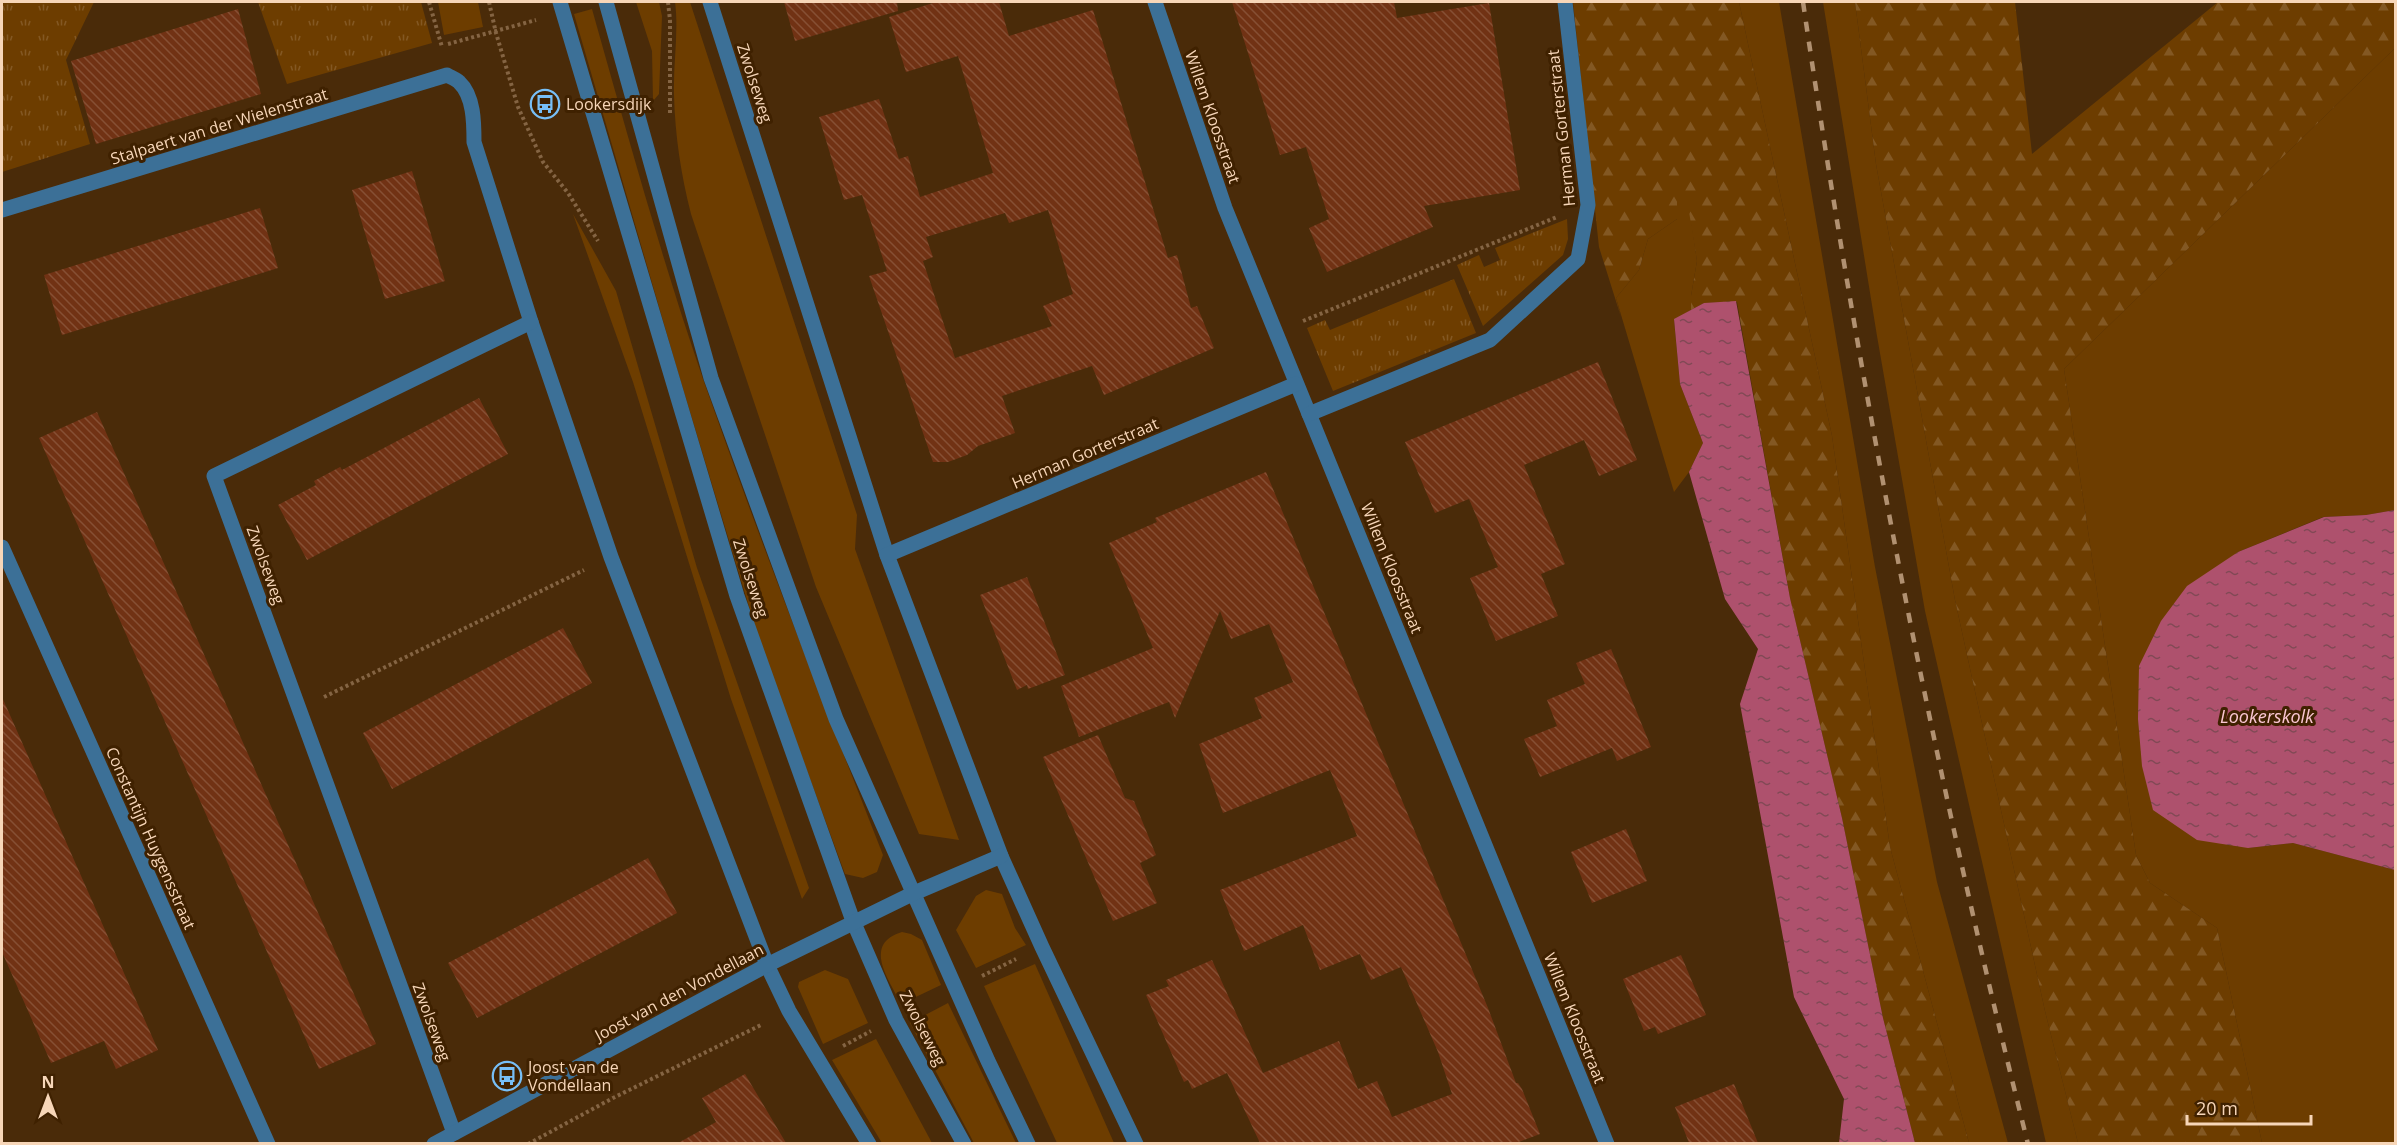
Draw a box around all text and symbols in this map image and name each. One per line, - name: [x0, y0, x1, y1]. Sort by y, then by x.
- street label: Zwolseweg: [732, 41, 778, 126]
- street label: Willem Kloosstraat: [1180, 48, 1246, 187]
- street label: Herman Gorterstraat: [1542, 48, 1580, 207]
- street label: Stalpaert van der Wielenstraat: [108, 82, 330, 170]
- bus stop icon: Lookersdijk: [529, 88, 561, 120]
- place label: Lookersdijk: [566, 93, 652, 115]
- street label: Herman Gorterstraat: [1008, 412, 1162, 494]
- street label: Willem Kloosstraat: [1356, 499, 1428, 637]
- street label: Zwolseweg: [242, 523, 290, 608]
- street label: Zwolseweg: [728, 536, 774, 621]
- water label: Lookerskolk: [2220, 704, 2315, 728]
- street label: Constantijn Huygensstraat: [101, 743, 201, 933]
- street label: Joost van den Vondellaan: [589, 938, 767, 1047]
- street label: Willem Kloosstraat: [1539, 949, 1611, 1087]
- street label: Zwolseweg: [408, 980, 456, 1065]
- street label: Zwolseweg: [895, 987, 952, 1070]
- place label: Joost van de Vondellaan: [526, 1056, 619, 1096]
- bus stop icon: Joost van de Vondellaan: [491, 1060, 523, 1092]
- north arrow: [18, 1067, 78, 1127]
- text: N: [41, 1071, 55, 1093]
- scale bar: [2187, 1088, 2312, 1126]
- text: 20 m: [2196, 1096, 2238, 1120]

